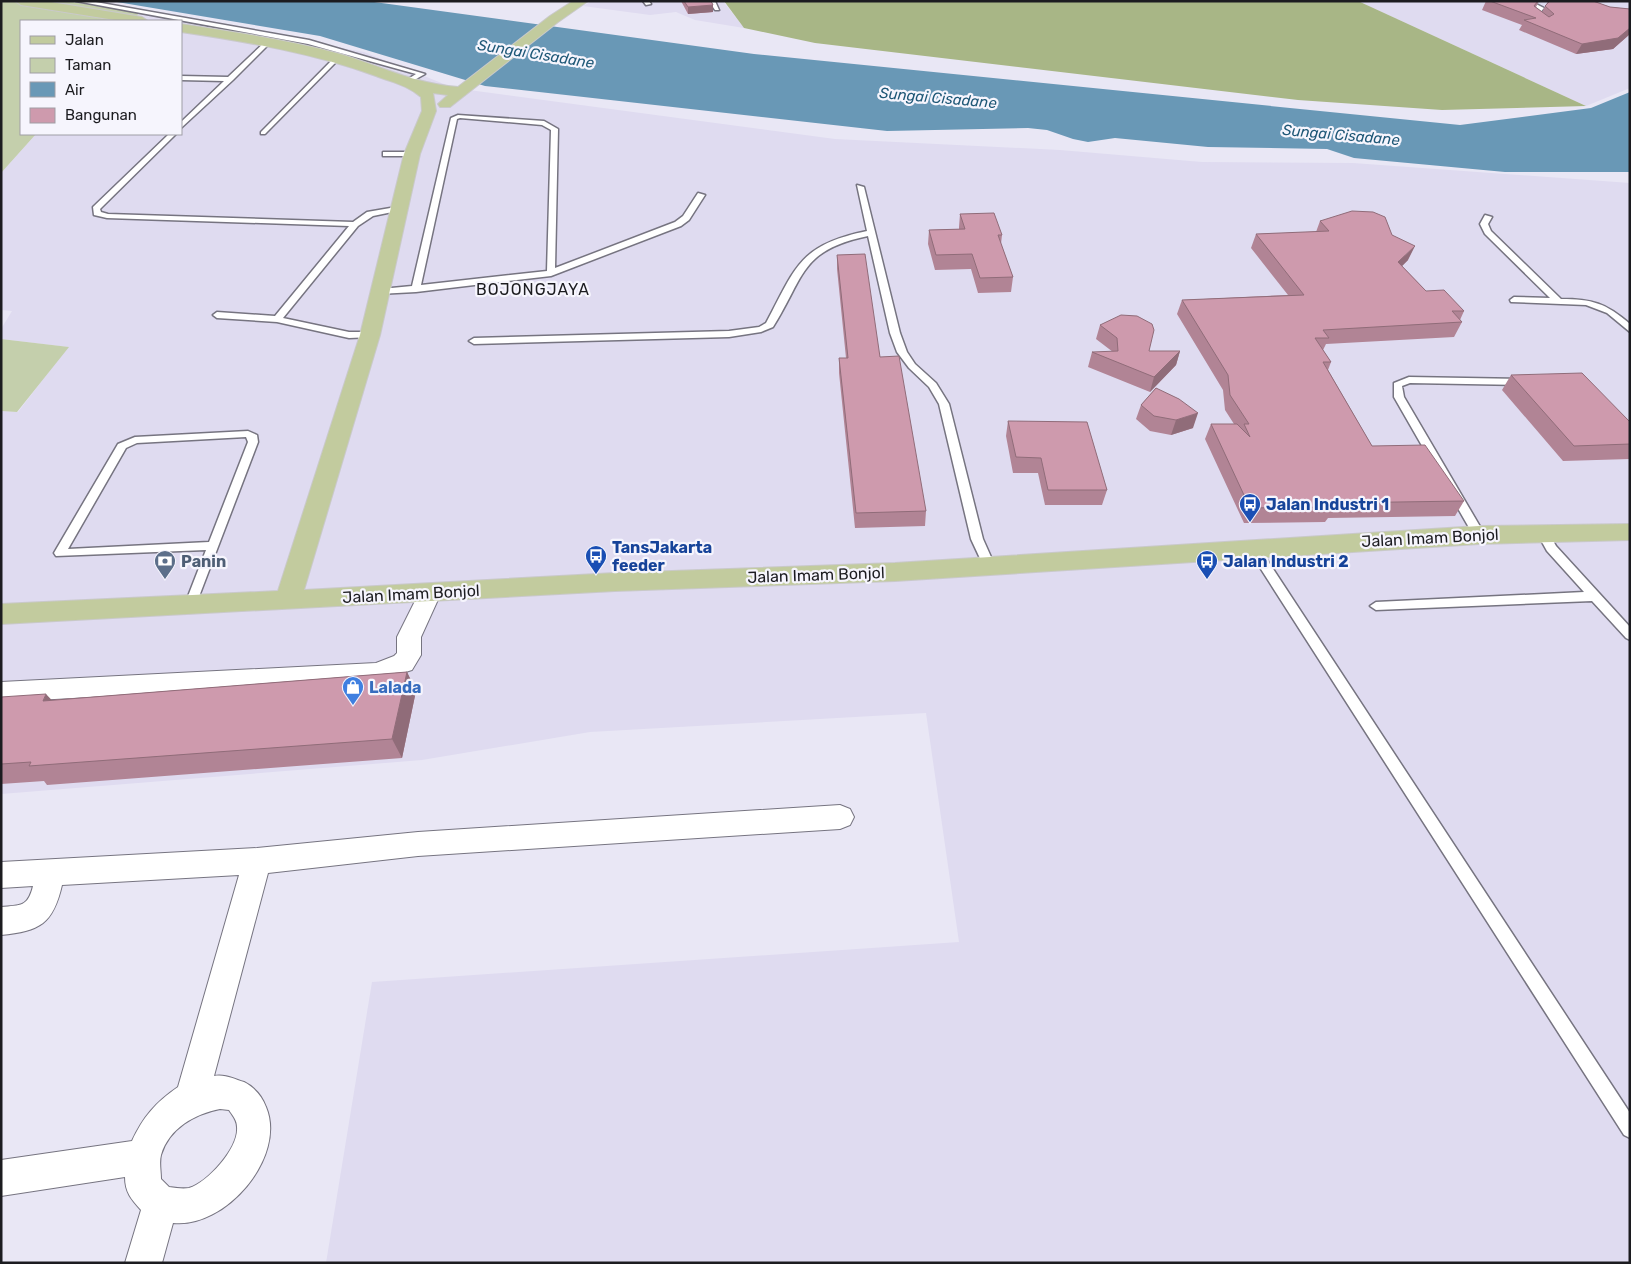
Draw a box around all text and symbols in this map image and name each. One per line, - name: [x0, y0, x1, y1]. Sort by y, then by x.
- legend: [20, 20, 182, 135]
- text: Jalan: [65, 31, 104, 49]
- water label: Sungai Cisadane: [476, 36, 596, 72]
- text: Taman: [65, 56, 111, 74]
- text: Air: [65, 81, 85, 99]
- water label: Sungai Cisadane: [879, 84, 998, 112]
- text: Bangunan: [65, 106, 137, 124]
- water label: Sungai Cisadane: [1282, 121, 1401, 149]
- district label: BOJONGJAYA: [476, 280, 590, 299]
- bus stop icon: Jalan Industri 1: [1238, 492, 1262, 523]
- place label: Jalan Industri 1: [1266, 495, 1389, 514]
- street label: Jalan Imam Bonjol: [1361, 525, 1499, 551]
- place label: TansJakarta feeder: [612, 538, 712, 575]
- bus stop icon: TansJakarta feeder: [584, 544, 608, 575]
- bank icon: Panin: [153, 549, 177, 580]
- bus stop icon: Jalan Industri 2: [1195, 549, 1219, 580]
- place label: Panin: [181, 552, 226, 571]
- place label: Jalan Industri 2: [1223, 552, 1349, 571]
- street label: Jalan Imam Bonjol: [747, 563, 885, 587]
- street label: Jalan Imam Bonjol: [342, 581, 480, 607]
- shop icon: Lalada: [341, 675, 365, 706]
- place label: Lalada: [369, 678, 422, 697]

